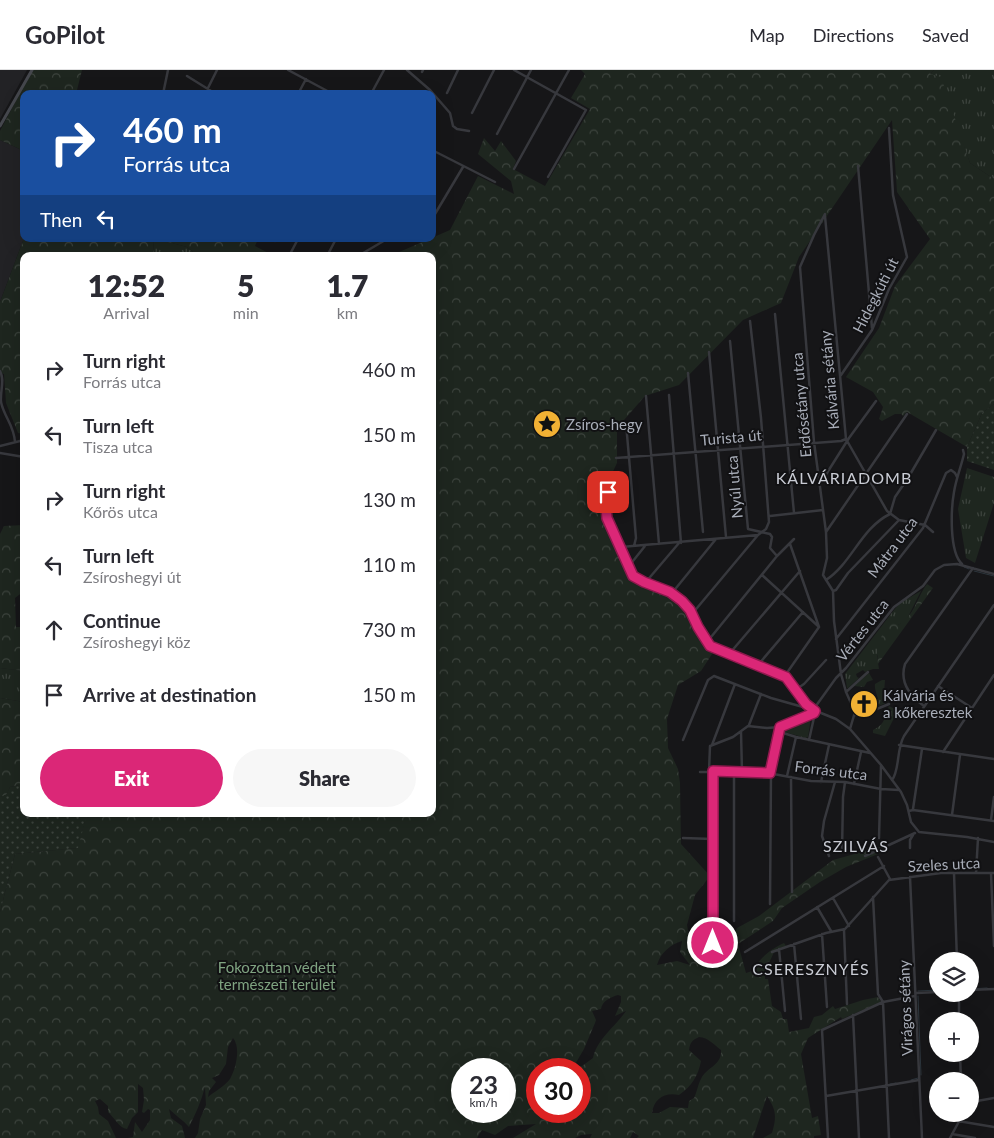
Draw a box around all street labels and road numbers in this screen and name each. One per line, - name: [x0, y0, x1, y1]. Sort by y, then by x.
- street label: Hidegkúti út: [848, 254, 902, 336]
- street label: Kálvária sétány: [816, 329, 842, 430]
- street label: Erdősétány utca: [787, 352, 815, 458]
- street label: Turista út: [700, 425, 763, 449]
- street label: Nyúl utca: [722, 455, 746, 519]
- street label: Mátra utca: [863, 513, 921, 581]
- street label: Vértes utca: [832, 595, 892, 665]
- street label: Forrás utca: [794, 757, 868, 783]
- street label: Szeles utca: [907, 853, 981, 875]
- street label: Virágos sétány: [894, 959, 916, 1056]

